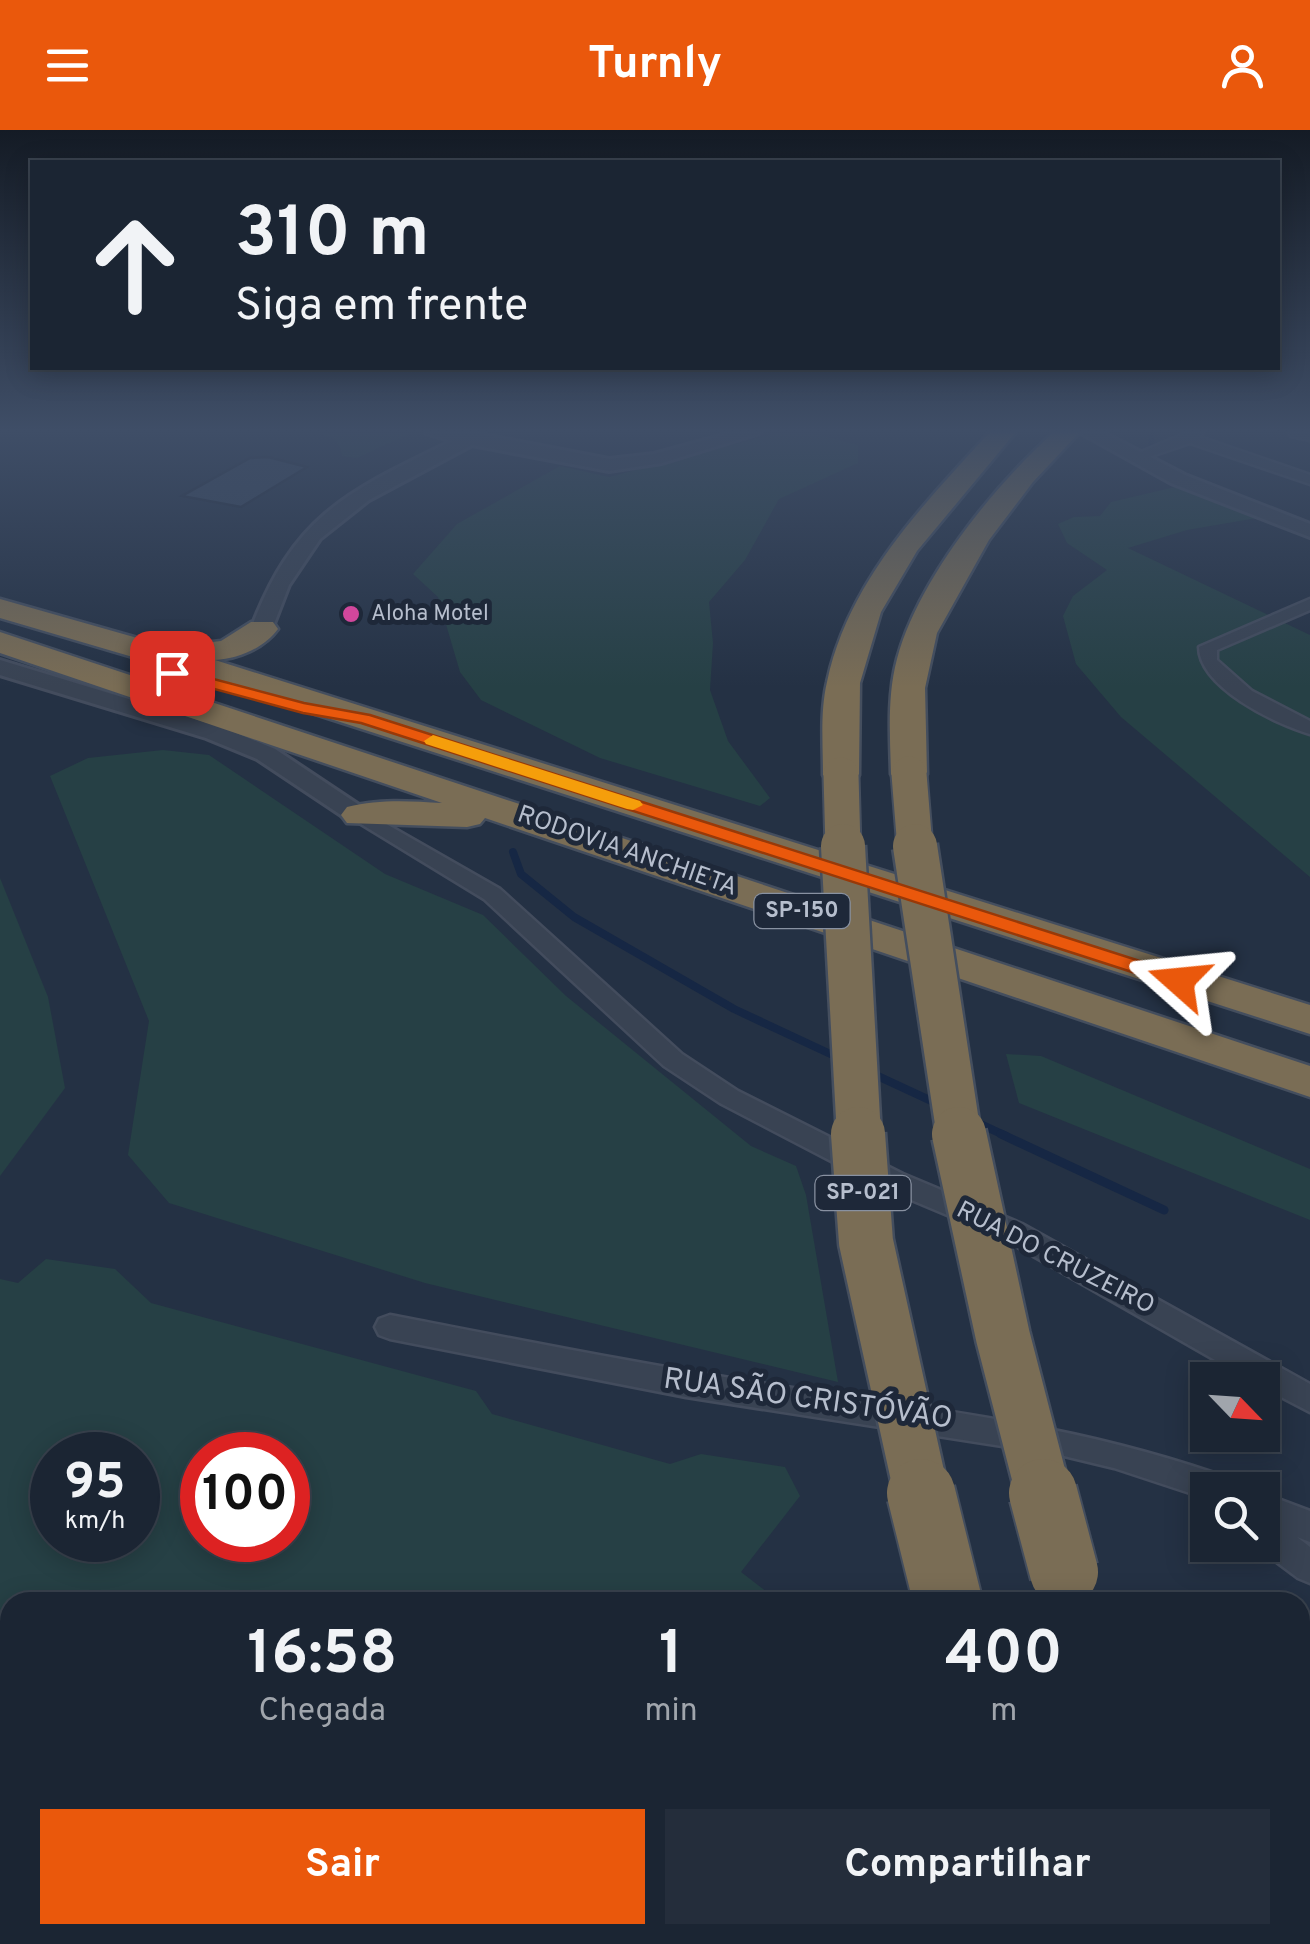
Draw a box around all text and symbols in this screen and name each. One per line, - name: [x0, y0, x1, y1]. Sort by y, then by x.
- text: Turnly: [588, 37, 722, 94]
- icon: menu: [40, 38, 95, 93]
- icon: person: [1215, 38, 1270, 93]
- text: 310 m: [235, 192, 430, 281]
- icon: ahead: [70, 200, 200, 330]
- text: Siga em frente: [235, 279, 528, 336]
- place label: Aloha Motel: [371, 601, 489, 628]
- marker: Aloha Motel: [340, 603, 362, 625]
- pin: [130, 631, 215, 716]
- icon: arrive: [145, 646, 200, 701]
- street label: RODOVIA ANCHIETA: [513, 799, 741, 905]
- road number: SP-150: [754, 894, 850, 928]
- position arrow: [1127, 929, 1231, 1033]
- road number: SP-021: [816, 1176, 910, 1210]
- street label: RUA DO CRUZEIRO: [951, 1195, 1159, 1323]
- street label: RUA SÃO CRISTÓVÃO: [661, 1358, 955, 1439]
- north arrow: [1190, 1362, 1280, 1452]
- map controls: [1190, 1362, 1280, 1562]
- speed limit sign: 100: [180, 1432, 310, 1562]
- text: 95: [64, 1453, 126, 1516]
- button: search: [1190, 1472, 1280, 1562]
- text: km/h: [65, 1506, 125, 1538]
- text: 16:58: [247, 1619, 397, 1695]
- text: 1: [659, 1619, 683, 1695]
- text: 400: [945, 1619, 1063, 1695]
- text: Chegada: [259, 1692, 386, 1732]
- text: min: [644, 1692, 698, 1732]
- text: m: [990, 1692, 1017, 1732]
- button: Sair: [40, 1809, 645, 1924]
- button: Compartilhar: [665, 1809, 1270, 1924]

